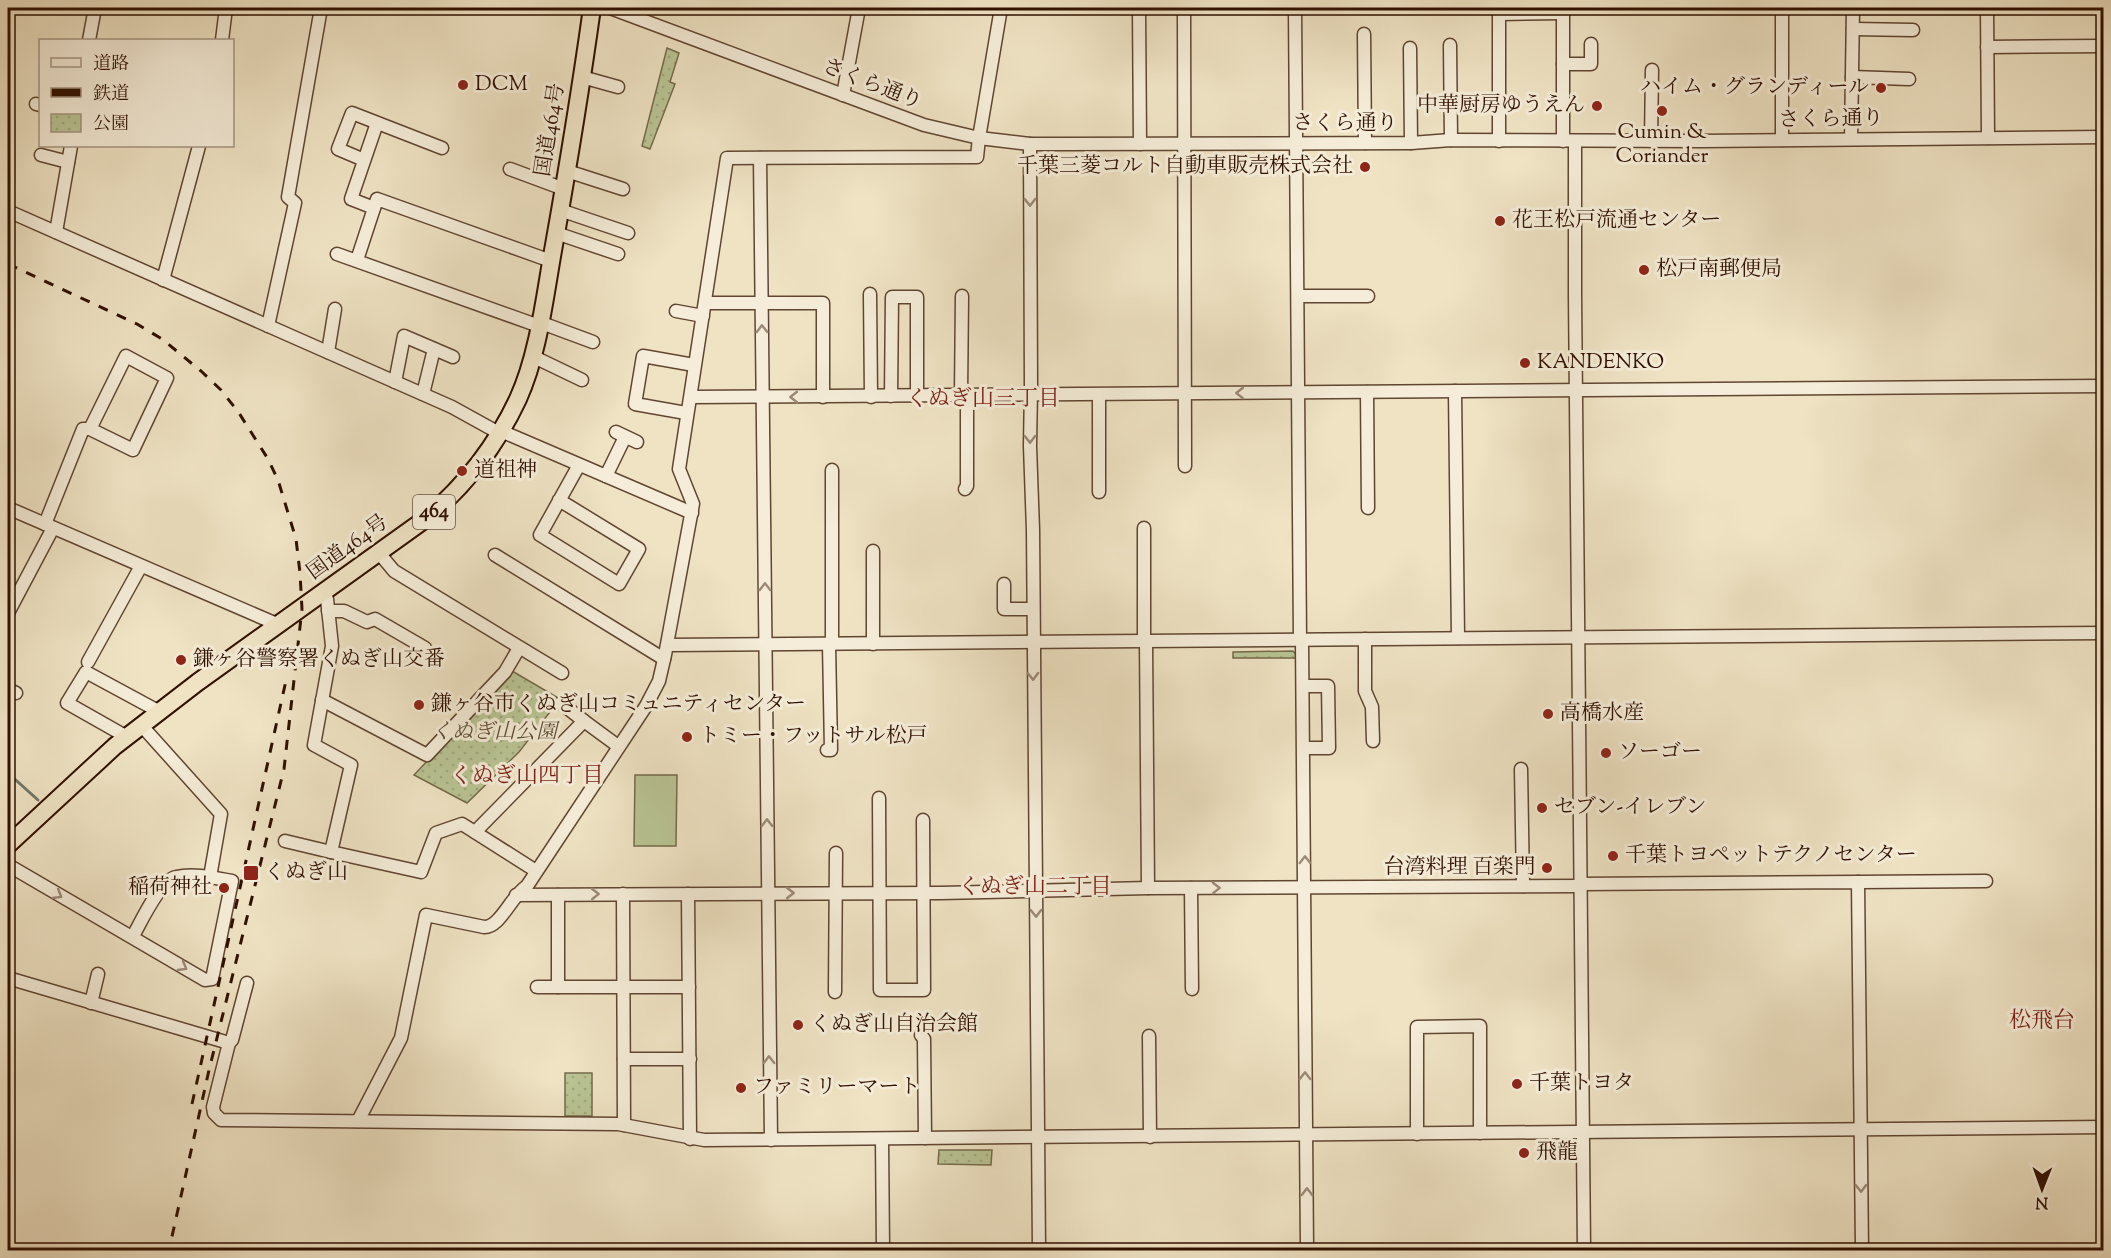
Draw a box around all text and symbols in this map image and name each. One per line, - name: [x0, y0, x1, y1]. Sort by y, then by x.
- legend: [39, 39, 234, 147]
- text: 道路: [93, 52, 129, 78]
- street label: さくら通り: [818, 52, 926, 118]
- place label: DCM: [475, 70, 528, 100]
- place label: ハイム・グランディール: [1640, 73, 1869, 103]
- marker: DCM: [456, 78, 470, 92]
- street label: 国道464号: [529, 81, 573, 179]
- marker: ハイム・グランディール: [1874, 81, 1888, 95]
- text: 鉄道: [93, 82, 129, 108]
- place label: 中華厨房ゆうえん: [1417, 91, 1585, 121]
- marker: 中華厨房ゆうえん: [1590, 99, 1604, 113]
- marker: Cumin & Coriander: [1655, 104, 1669, 118]
- street label: さくら通り: [1778, 104, 1884, 136]
- street label: さくら通り: [1293, 109, 1398, 139]
- text: 公園: [93, 112, 129, 138]
- place label: Cumin & Coriander: [1616, 118, 1709, 172]
- place label: 千葉三菱コルト自動車販売株式会社: [1017, 152, 1353, 182]
- marker: 千葉三菱コルト自動車販売株式会社: [1358, 160, 1372, 174]
- one-way arrow: [1024, 198, 1036, 207]
- place label: 花王松戸流通センター: [1512, 206, 1721, 236]
- marker: 花王松戸流通センター: [1493, 214, 1507, 228]
- place label: 松戸南郵便局: [1656, 255, 1782, 285]
- marker: 松戸南郵便局: [1637, 263, 1651, 277]
- one-way arrow: [756, 325, 768, 334]
- place label: KANDENKO: [1537, 348, 1664, 378]
- marker: KANDENKO: [1518, 356, 1532, 370]
- district label: くぬぎ山三丁目: [906, 384, 1060, 416]
- one-way arrow: [1236, 387, 1245, 399]
- one-way arrow: [789, 391, 798, 403]
- one-way arrow: [1024, 434, 1036, 443]
- place label: 道祖神: [474, 456, 537, 486]
- marker: 道祖神: [455, 464, 469, 478]
- road number: 464: [413, 495, 455, 529]
- street label: 国道464号: [301, 508, 395, 588]
- one-way arrow: [759, 583, 771, 592]
- place label: 鎌ヶ谷警察署くぬぎ山交番: [193, 645, 445, 675]
- marker: 鎌ヶ谷警察署くぬぎ山交番: [174, 653, 188, 667]
- one-way arrow: [1027, 671, 1039, 680]
- place label: 鎌ヶ谷市くぬぎ山コミュニティセンター: [431, 690, 806, 720]
- marker: 鎌ヶ谷市くぬぎ山コミュニティセンター: [412, 698, 426, 712]
- place label: 高橋水産: [1560, 699, 1644, 729]
- marker: 高橋水産: [1541, 707, 1555, 721]
- park label: くぬぎ山公園: [431, 718, 560, 748]
- place label: トミー・フットサル松戸: [699, 722, 927, 752]
- marker: トミー・フットサル松戸: [680, 730, 694, 744]
- place label: ソーゴー: [1618, 738, 1702, 768]
- marker: ソーゴー: [1599, 746, 1613, 760]
- district label: くぬぎ山四丁目: [450, 761, 604, 793]
- place label: セブン-イレブン: [1554, 793, 1706, 823]
- marker: セブン-イレブン: [1535, 801, 1549, 815]
- one-way arrow: [761, 819, 773, 828]
- place label: 千葉トヨペットテクノセンター: [1625, 841, 1917, 871]
- marker: 千葉トヨペットテクノセンター: [1606, 849, 1620, 863]
- place label: 台湾料理 百楽門: [1384, 853, 1535, 883]
- one-way arrow: [1299, 855, 1311, 864]
- place label: くぬぎ山: [264, 858, 348, 888]
- marker: 台湾料理 百楽門: [1540, 861, 1554, 875]
- marker: くぬぎ山: [242, 864, 260, 882]
- district label: くぬぎ山二丁目: [958, 872, 1112, 904]
- place label: 稲荷神社: [128, 873, 212, 903]
- marker: 稲荷神社: [217, 881, 231, 895]
- one-way arrow: [1211, 882, 1220, 894]
- one-way arrow: [786, 887, 795, 899]
- one-way arrow: [52, 888, 62, 900]
- one-way arrow: [591, 888, 600, 900]
- one-way arrow: [1030, 908, 1042, 917]
- one-way arrow: [177, 959, 187, 971]
- district label: 松飛台: [2009, 1006, 2075, 1038]
- place label: くぬぎ山自治会館: [810, 1010, 978, 1040]
- marker: くぬぎ山自治会館: [791, 1018, 805, 1032]
- one-way arrow: [763, 1056, 776, 1065]
- place label: 千葉トヨタ: [1529, 1069, 1634, 1099]
- one-way arrow: [1299, 1071, 1311, 1080]
- place label: ファミリーマート: [753, 1073, 921, 1103]
- marker: 千葉トヨタ: [1510, 1077, 1524, 1091]
- marker: ファミリーマート: [734, 1081, 748, 1095]
- place label: 飛龍: [1536, 1138, 1578, 1168]
- marker: 飛龍: [1517, 1146, 1531, 1160]
- north arrow: [2012, 1159, 2072, 1219]
- one-way arrow: [1855, 1183, 1867, 1192]
- one-way arrow: [1300, 1188, 1313, 1197]
- text: N: [2035, 1190, 2048, 1213]

